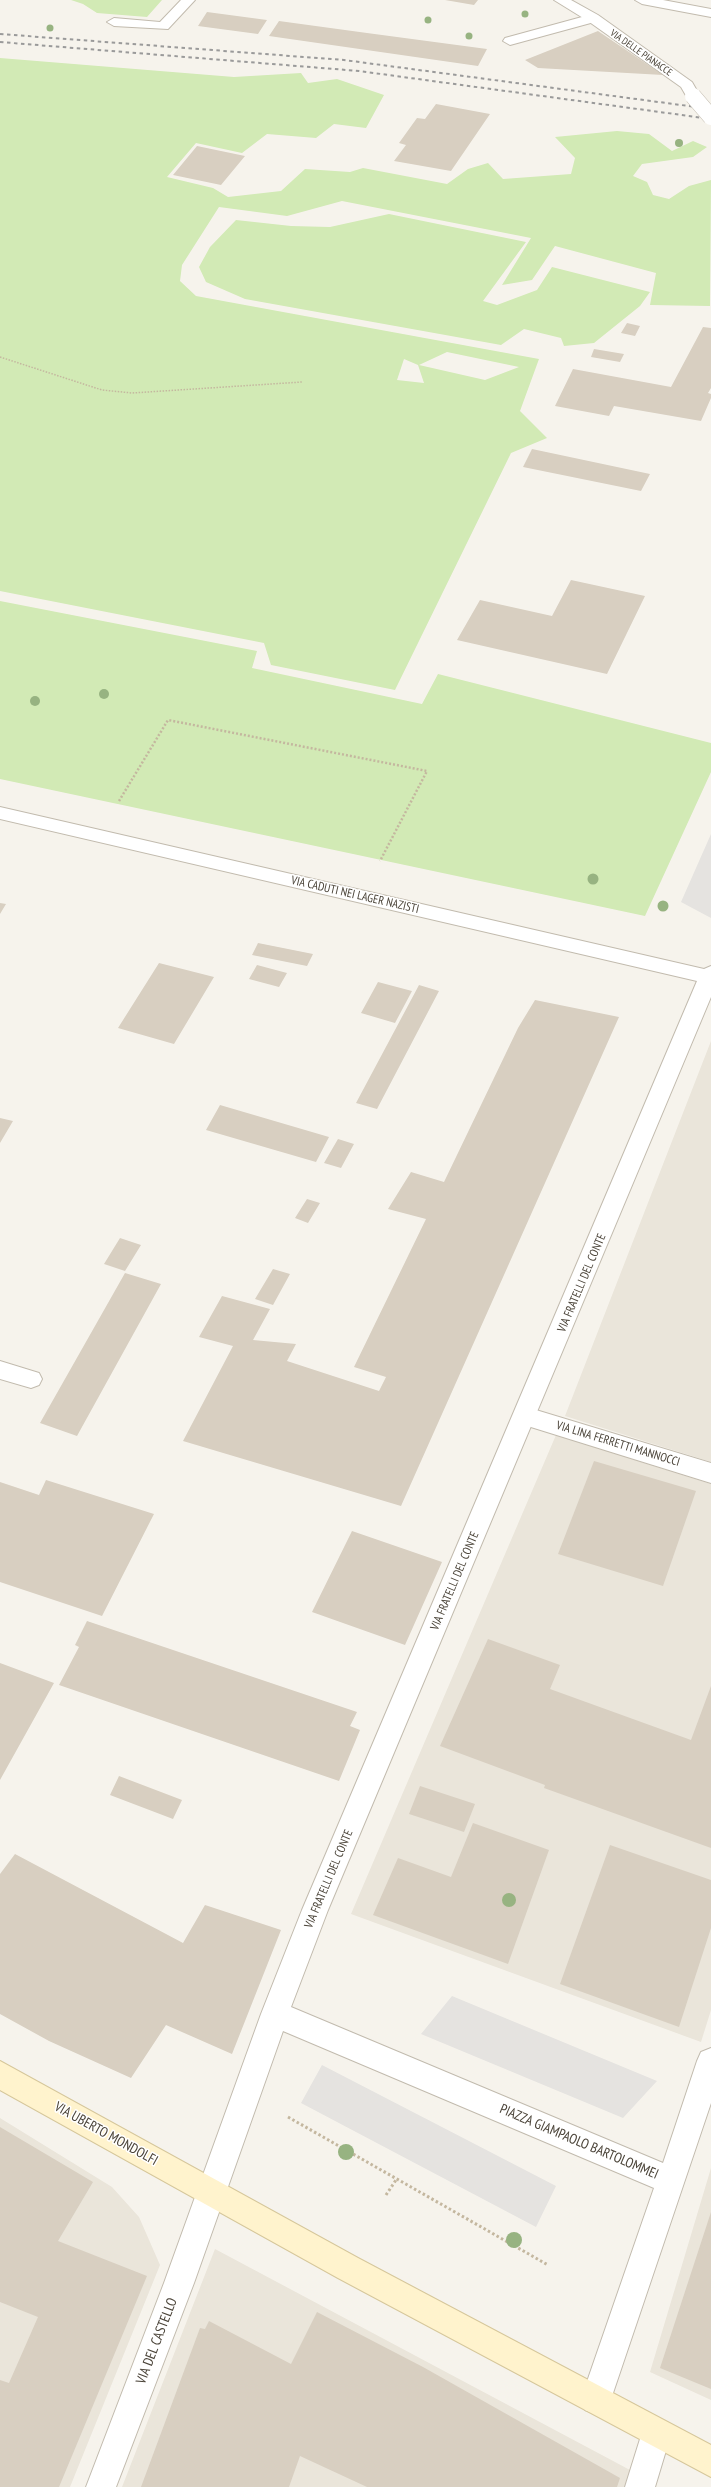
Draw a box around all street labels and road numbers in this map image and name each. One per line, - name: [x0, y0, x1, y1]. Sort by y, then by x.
- street label: VIA DELLE PIANACCE: [608, 27, 674, 79]
- street label: VIA CADUTI NEI LAGER NAZISTI: [290, 873, 420, 917]
- street label: VIA FRATELLI DEL CONTE: [555, 1232, 609, 1334]
- street label: VIA LINA FERRETTI MANNOCCI: [554, 1418, 682, 1470]
- street label: VIA FRATELLI DEL CONTE: [428, 1530, 482, 1632]
- street label: VIA FRATELLI DEL CONTE: [302, 1828, 356, 1930]
- street label: VIA UBERTO MONDOLFI: [51, 2099, 161, 2169]
- street label: PIAZZA GIAMPAOLO BARTOLOMMEI: [497, 2101, 661, 2183]
- street label: VIA DEL CASTELLO: [133, 2296, 181, 2386]

